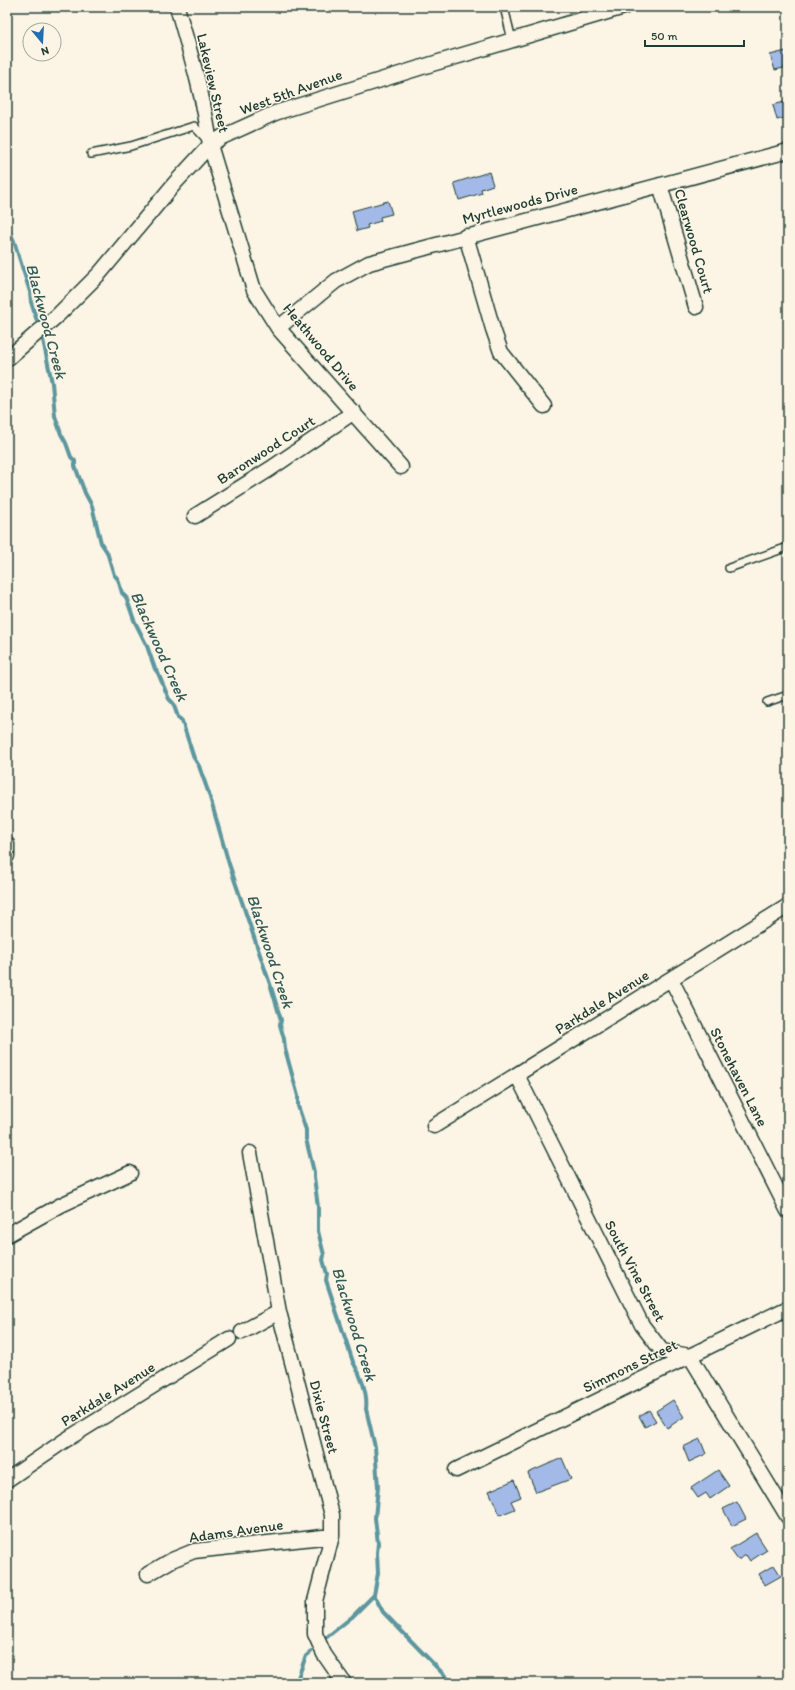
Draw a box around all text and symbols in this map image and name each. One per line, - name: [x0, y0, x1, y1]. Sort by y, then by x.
- north arrow: [22, 22, 62, 62]
- scale bar: [645, 22, 744, 48]
- text: 50 m: [651, 29, 677, 43]
- street label: Lakeview Street: [193, 32, 233, 135]
- text: N: [39, 44, 50, 58]
- street label: West 5th Avenue: [237, 65, 345, 119]
- street label: Myrtlewoods Drive: [460, 180, 580, 228]
- street label: Clearwood Court: [670, 187, 718, 296]
- water label: Blackwood Creek: [22, 262, 71, 381]
- street label: Heathwood Drive: [279, 299, 363, 395]
- street label: Baronwood Court: [214, 411, 319, 488]
- water label: Blackwood Creek: [127, 588, 193, 705]
- water label: Blackwood Creek: [243, 892, 298, 1011]
- street label: Parkdale Avenue: [552, 966, 652, 1038]
- street label: Stonehaven Lane: [706, 1024, 772, 1130]
- street label: South Vine Street: [601, 1217, 669, 1325]
- water label: Blackwood Creek: [328, 1265, 381, 1384]
- street label: Simmons Street: [580, 1335, 681, 1397]
- street label: Parkdale Avenue: [58, 1358, 158, 1430]
- street label: Dixie Street: [306, 1378, 343, 1456]
- street label: Adams Avenue: [188, 1515, 284, 1547]

